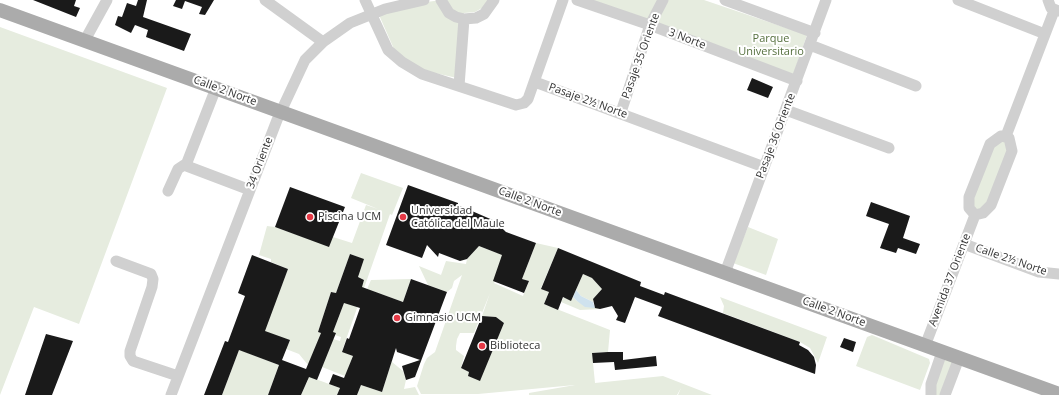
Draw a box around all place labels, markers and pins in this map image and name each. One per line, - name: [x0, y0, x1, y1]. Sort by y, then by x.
- place label: Universidad Católica del Maule: [411, 204, 505, 230]
- place label: Piscina UCM: [318, 210, 381, 224]
- marker: Piscina UCM: [305, 212, 315, 222]
- marker: Universidad Católica del Maule: [398, 212, 408, 222]
- place label: Gimnasio UCM: [405, 311, 481, 325]
- marker: Gimnasio UCM: [392, 313, 402, 323]
- place label: Biblioteca: [490, 339, 540, 353]
- marker: Biblioteca: [477, 341, 487, 351]

